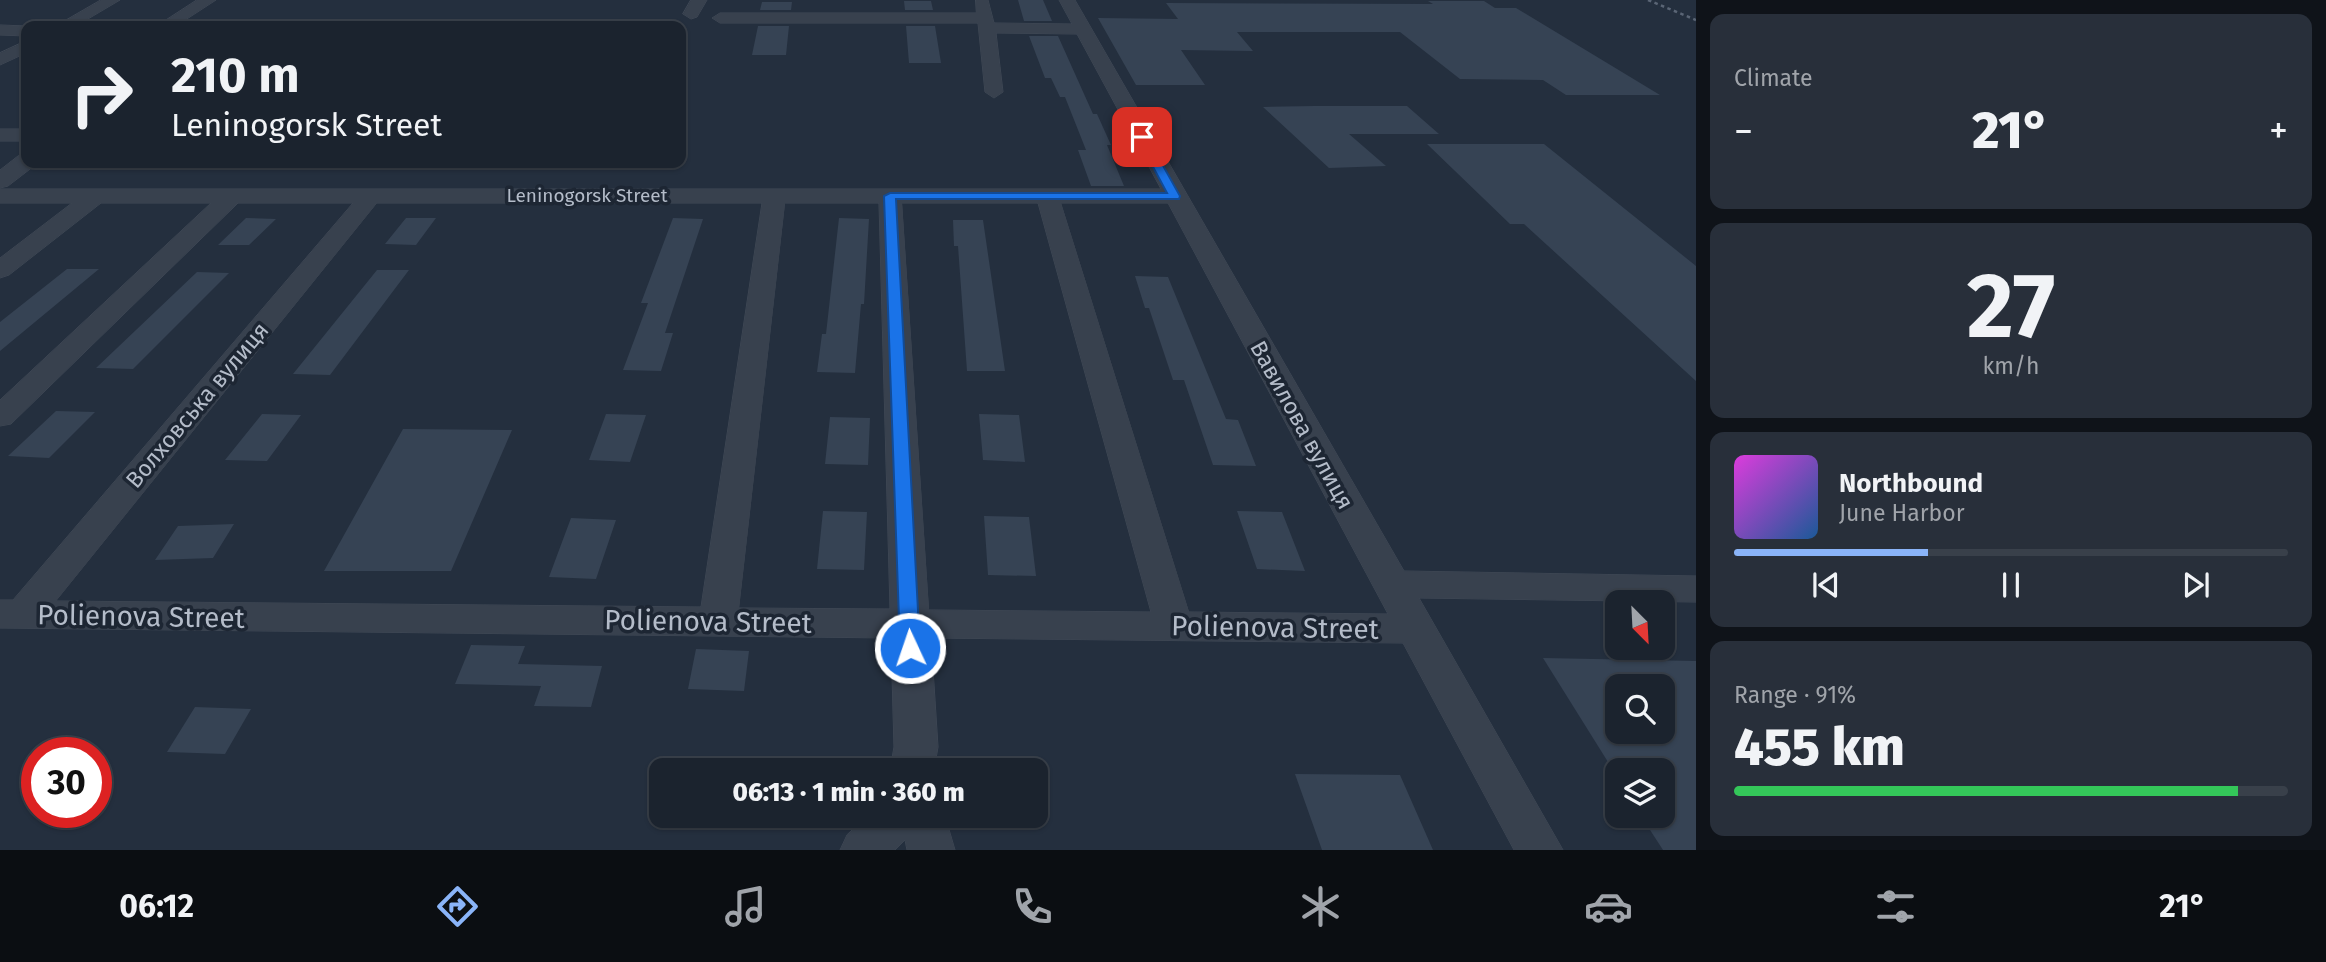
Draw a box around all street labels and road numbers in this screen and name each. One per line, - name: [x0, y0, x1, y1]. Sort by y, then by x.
- street label: Leninogorsk Street: [507, 184, 668, 207]
- street label: Волховська вулиця: [120, 316, 274, 494]
- street label: Вавилова вулиця: [1244, 336, 1360, 514]
- street label: Polienova Street: [37, 598, 246, 635]
- street label: Polienova Street: [604, 603, 813, 640]
- street label: Polienova Street: [1171, 609, 1380, 646]

